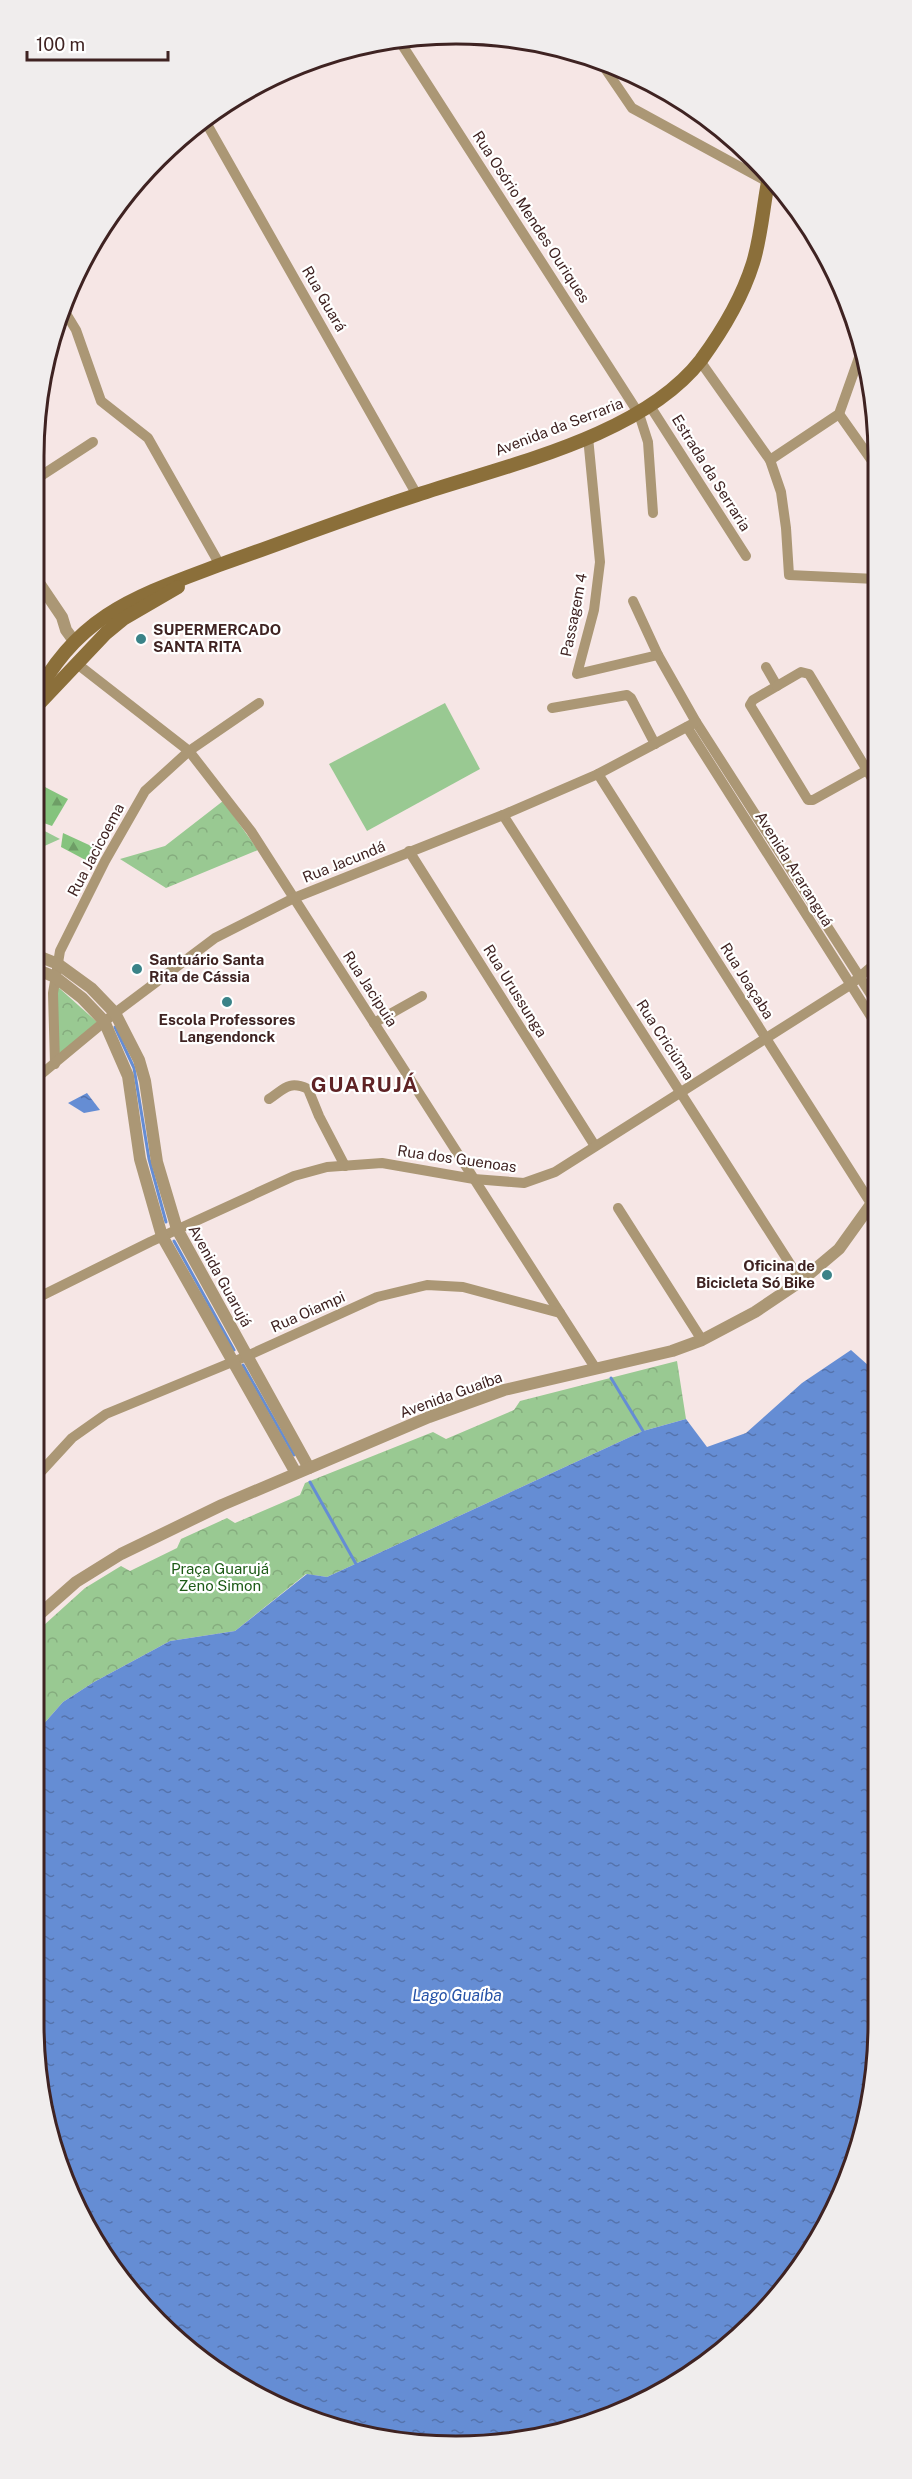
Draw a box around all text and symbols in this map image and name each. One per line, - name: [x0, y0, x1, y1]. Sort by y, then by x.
- scale bar: [27, 24, 168, 62]
- text: 100 m: [36, 34, 85, 55]
- street label: Rua Osório Mendes Ouriques: [469, 128, 593, 306]
- street label: Rua Guará: [299, 263, 350, 334]
- street label: Avenida da Serraria: [492, 394, 625, 459]
- street label: Estrada da Serraria: [669, 411, 754, 534]
- street label: Passagem 4: [557, 572, 590, 658]
- place label: SUPERMERCADO SANTA RITA: [153, 621, 281, 655]
- marker: SUPERMERCADO SANTA RITA: [134, 632, 148, 646]
- street label: Rua Jacicoema: [64, 800, 127, 899]
- street label: Avenida Araranguá: [752, 808, 837, 929]
- street label: Rua Jacundá: [300, 837, 388, 886]
- street label: Rua Joaçaba: [717, 939, 778, 1022]
- street label: Rua Urussunga: [480, 941, 551, 1040]
- street label: Rua Jacipuia: [340, 948, 401, 1030]
- place label: Santuário Santa Rita de Cássia: [149, 951, 264, 985]
- marker: Santuário Santa Rita de Cássia: [130, 962, 144, 976]
- marker: Escola Professores Langendonck: [220, 995, 234, 1009]
- street label: Rua Criciúma: [633, 996, 698, 1083]
- place label: Escola Professores Langendonck: [159, 1011, 296, 1045]
- district label: GUARUJÁ: [311, 1072, 419, 1097]
- street label: Rua dos Guenoas: [396, 1142, 518, 1175]
- street label: Avenida Guarujá: [185, 1222, 255, 1330]
- place label: Oficina de Bicicleta Só Bike: [696, 1257, 815, 1291]
- marker: Oficina de Bicicleta Só Bike: [820, 1268, 834, 1282]
- street label: Rua Oiampi: [268, 1288, 347, 1335]
- street label: Avenida Guaíba: [397, 1368, 504, 1421]
- park label: Praça Guarujá Zeno Simon: [171, 1560, 269, 1594]
- water label: Lago Guaíba: [412, 1986, 502, 2005]

